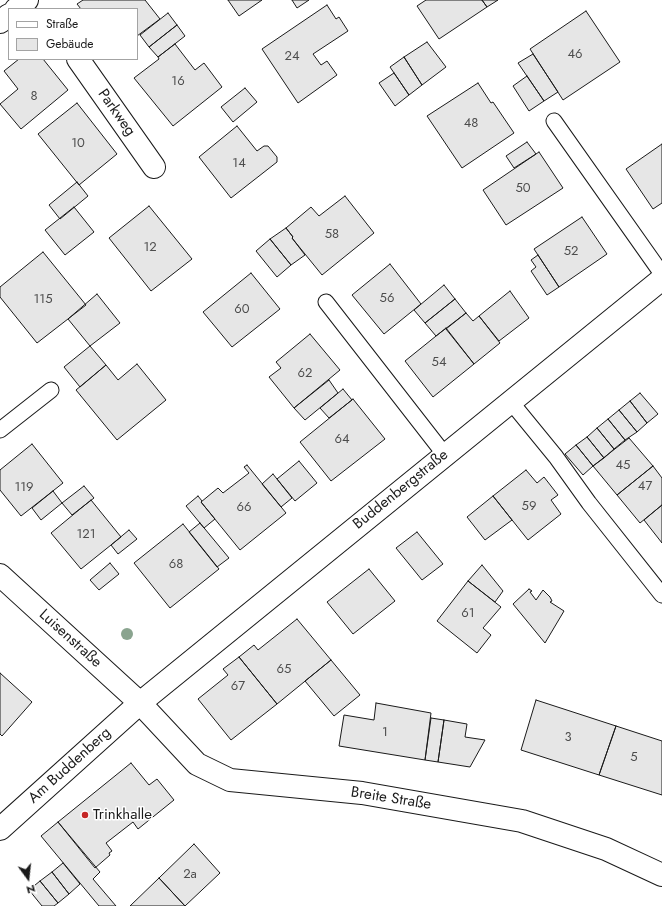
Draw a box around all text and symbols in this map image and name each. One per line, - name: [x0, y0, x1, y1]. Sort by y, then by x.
- legend: [8, 8, 138, 60]
- text: Straße: [46, 15, 78, 33]
- text: Gebäude: [46, 35, 93, 53]
- house number: 46: [567, 47, 583, 63]
- house number: 24: [285, 49, 299, 65]
- house number: 16: [171, 74, 185, 90]
- street label: Parkweg: [93, 86, 139, 140]
- house number: 8: [30, 89, 38, 105]
- house number: 48: [464, 116, 478, 132]
- house number: 10: [71, 136, 85, 152]
- house number: 14: [232, 156, 246, 172]
- house number: 50: [515, 181, 531, 197]
- house number: 58: [325, 227, 339, 243]
- house number: 12: [143, 240, 157, 256]
- house number: 52: [564, 244, 578, 260]
- house number: 56: [380, 291, 394, 307]
- house number: 115: [33, 292, 53, 308]
- house number: 60: [234, 302, 250, 318]
- house number: 54: [432, 355, 446, 371]
- house number: 62: [298, 366, 312, 382]
- house number: 64: [334, 432, 350, 448]
- street label: Buddenbergstraße: [350, 446, 452, 534]
- house number: 45: [616, 458, 630, 474]
- house number: 47: [638, 479, 652, 495]
- house number: 119: [14, 480, 34, 496]
- house number: 59: [522, 499, 536, 515]
- house number: 66: [237, 500, 251, 516]
- house number: 121: [76, 527, 96, 543]
- house number: 68: [169, 557, 183, 573]
- street label: Luisenstraße: [35, 606, 105, 672]
- house number: 61: [461, 606, 475, 622]
- house number: 65: [277, 662, 291, 678]
- house number: 67: [231, 679, 245, 695]
- street label: Am Buddenberg: [25, 724, 115, 808]
- house number: 1: [382, 725, 388, 741]
- house number: 3: [564, 730, 572, 746]
- house number: 5: [630, 750, 638, 766]
- street label: Breite Straße: [350, 784, 432, 814]
- place label: Trinkhalle: [93, 806, 152, 824]
- marker: Trinkhalle: [80, 810, 90, 820]
- north arrow: [8, 858, 48, 898]
- house number: 2a: [183, 867, 197, 883]
- text: N: [25, 881, 37, 898]

